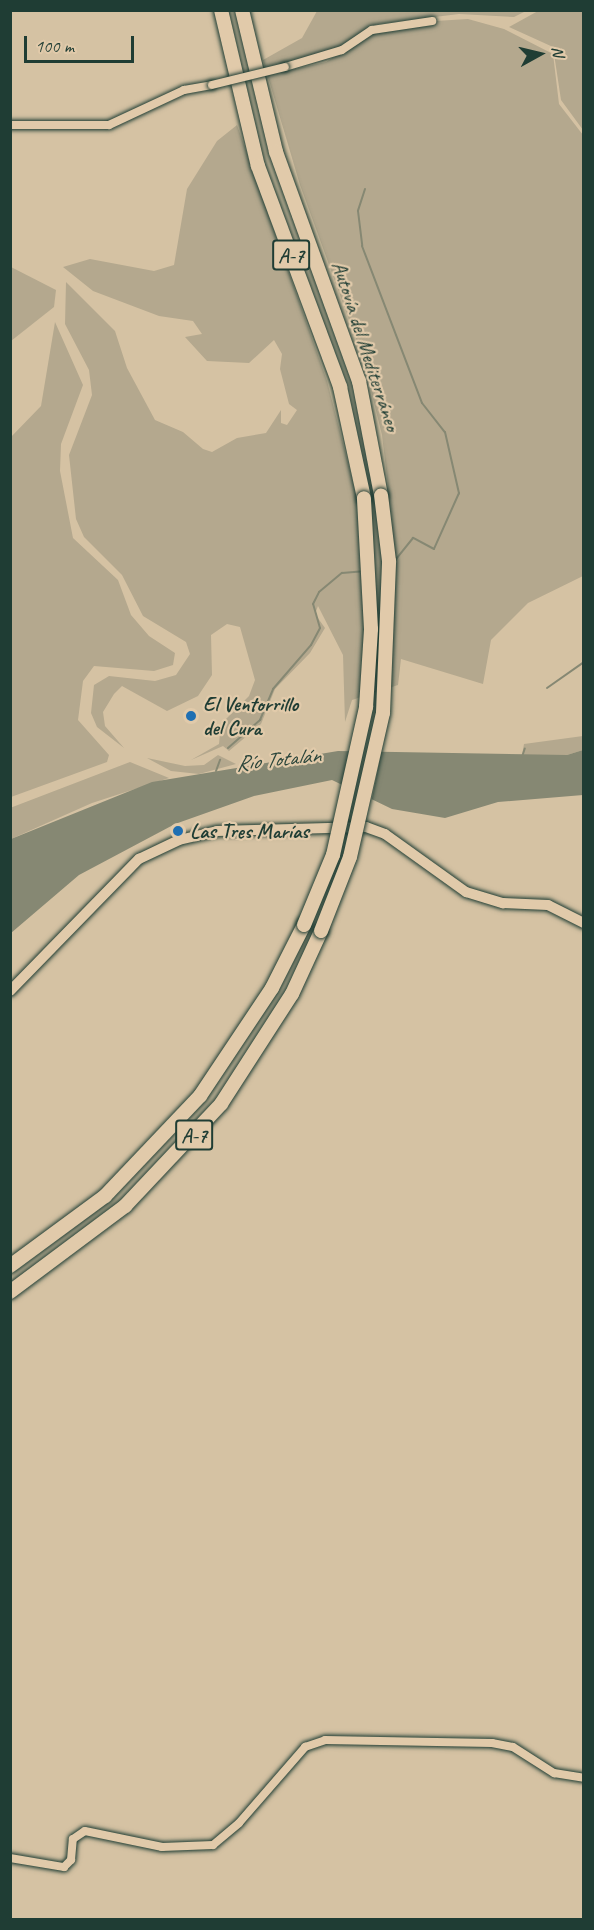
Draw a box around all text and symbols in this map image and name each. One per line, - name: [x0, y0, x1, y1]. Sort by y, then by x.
- scale bar: [27, 24, 136, 62]
- north arrow: [510, 24, 570, 84]
- text: 100 m: [35, 35, 74, 57]
- text: N: [547, 45, 568, 58]
- road number: A-7: [272, 238, 310, 272]
- street label: Autovía del Mediterráneo: [327, 258, 405, 434]
- place label: El Ventorrillo del Cura: [203, 691, 298, 741]
- marker: El Ventorrillo del Cura: [184, 709, 198, 723]
- water label: Río Totalán: [235, 742, 321, 778]
- place label: Las Tres Marías: [190, 818, 309, 844]
- marker: Las Tres Marías: [171, 824, 185, 838]
- road number: A-7: [174, 1118, 214, 1152]

